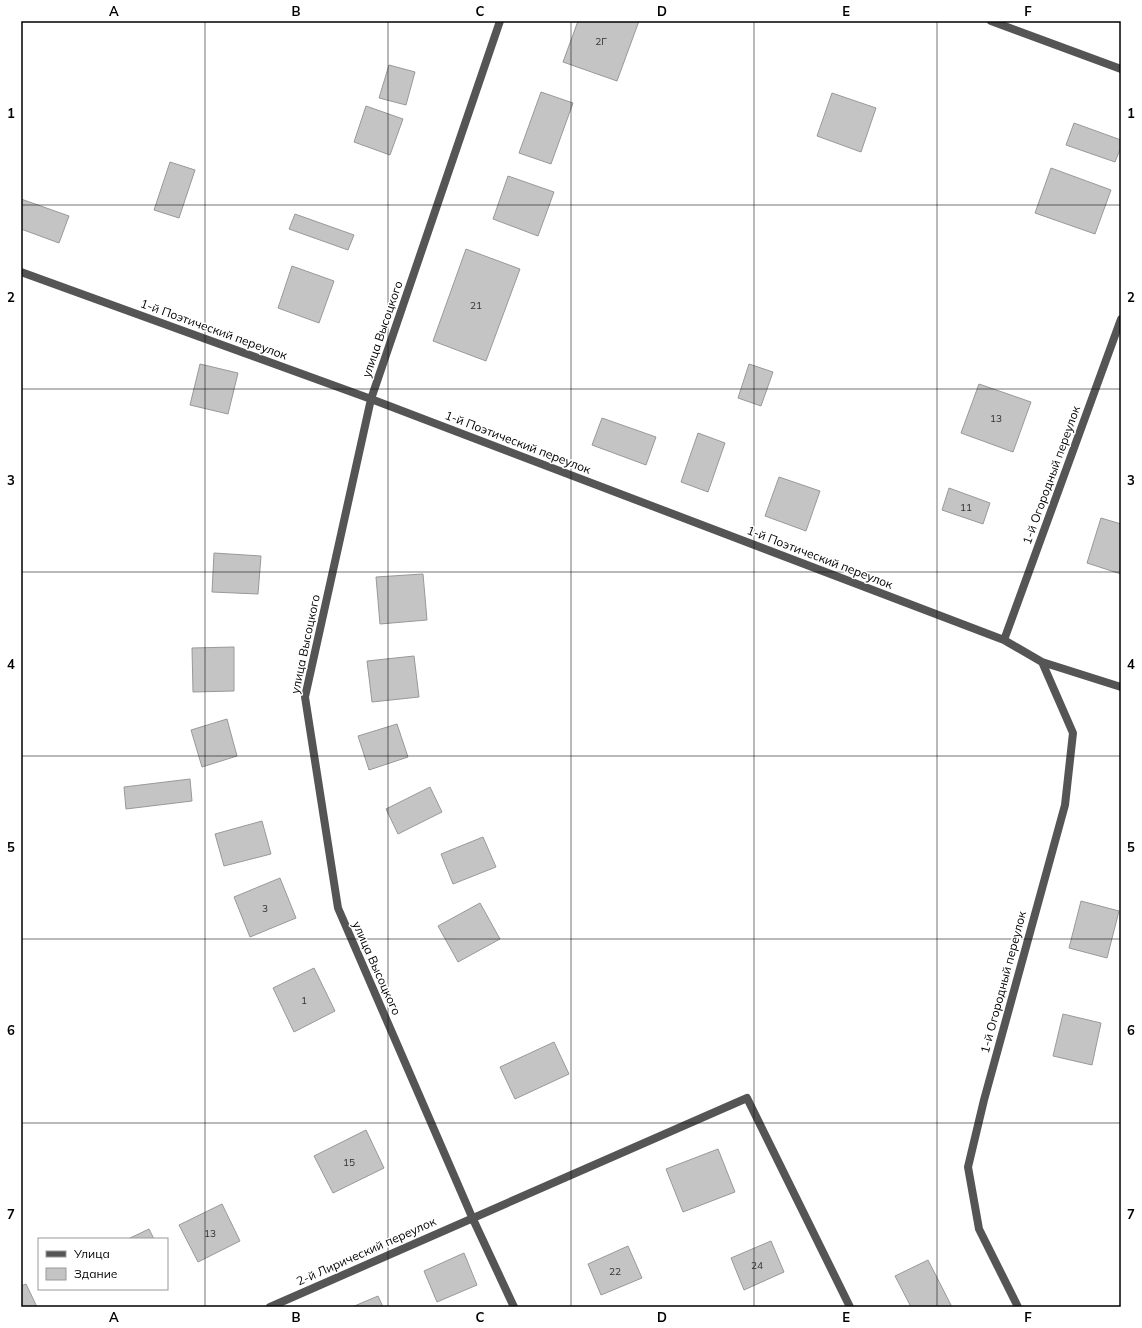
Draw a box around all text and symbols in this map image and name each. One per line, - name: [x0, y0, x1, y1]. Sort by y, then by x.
- text: A: [109, 3, 119, 19]
- text: B: [292, 3, 301, 19]
- text: C: [476, 3, 485, 19]
- text: D: [657, 3, 667, 19]
- text: E: [842, 3, 850, 19]
- text: F: [1024, 3, 1032, 19]
- house number: 2Г: [595, 35, 607, 48]
- text: 1: [7, 105, 15, 121]
- text: 1: [1127, 105, 1135, 121]
- street label: улица Высоцкого: [358, 279, 406, 379]
- text: 2: [7, 289, 15, 305]
- text: 2: [1127, 289, 1135, 305]
- street label: 1-й Поэтический переулок: [139, 295, 290, 363]
- house number: 21: [470, 299, 482, 312]
- street label: 1-й Огородный переулок: [1019, 403, 1083, 546]
- street label: 1-й Поэтический переулок: [443, 407, 594, 477]
- house number: 13: [990, 412, 1002, 425]
- text: 3: [7, 472, 15, 488]
- text: 3: [1127, 472, 1135, 488]
- house number: 11: [960, 501, 972, 514]
- street label: 1-й Поэтический переулок: [745, 522, 896, 592]
- street label: улица Высоцкого: [287, 593, 323, 695]
- text: 4: [7, 656, 15, 672]
- text: 4: [1127, 656, 1135, 672]
- text: 5: [7, 839, 15, 855]
- text: 5: [1127, 839, 1135, 855]
- house number: 3: [262, 902, 268, 915]
- street label: 1-й Огородный переулок: [977, 909, 1029, 1055]
- street label: улица Высоцкого: [350, 919, 404, 1017]
- house number: 1: [301, 994, 307, 1007]
- text: 6: [7, 1022, 15, 1038]
- text: 6: [1127, 1022, 1135, 1038]
- house number: 15: [343, 1156, 355, 1169]
- text: 7: [7, 1206, 15, 1222]
- text: 7: [1127, 1206, 1135, 1222]
- street label: 2-й Лирический переулок: [294, 1213, 439, 1289]
- house number: 13: [204, 1227, 216, 1240]
- legend: [38, 1238, 168, 1290]
- text: Улица: [73, 1246, 110, 1261]
- house number: 24: [751, 1259, 763, 1272]
- house number: 22: [609, 1265, 621, 1278]
- text: Здание: [74, 1266, 118, 1281]
- text: A: [109, 1309, 119, 1325]
- text: B: [292, 1309, 301, 1325]
- text: C: [476, 1309, 485, 1325]
- text: D: [657, 1309, 667, 1325]
- text: E: [842, 1309, 850, 1325]
- text: F: [1024, 1309, 1032, 1325]

